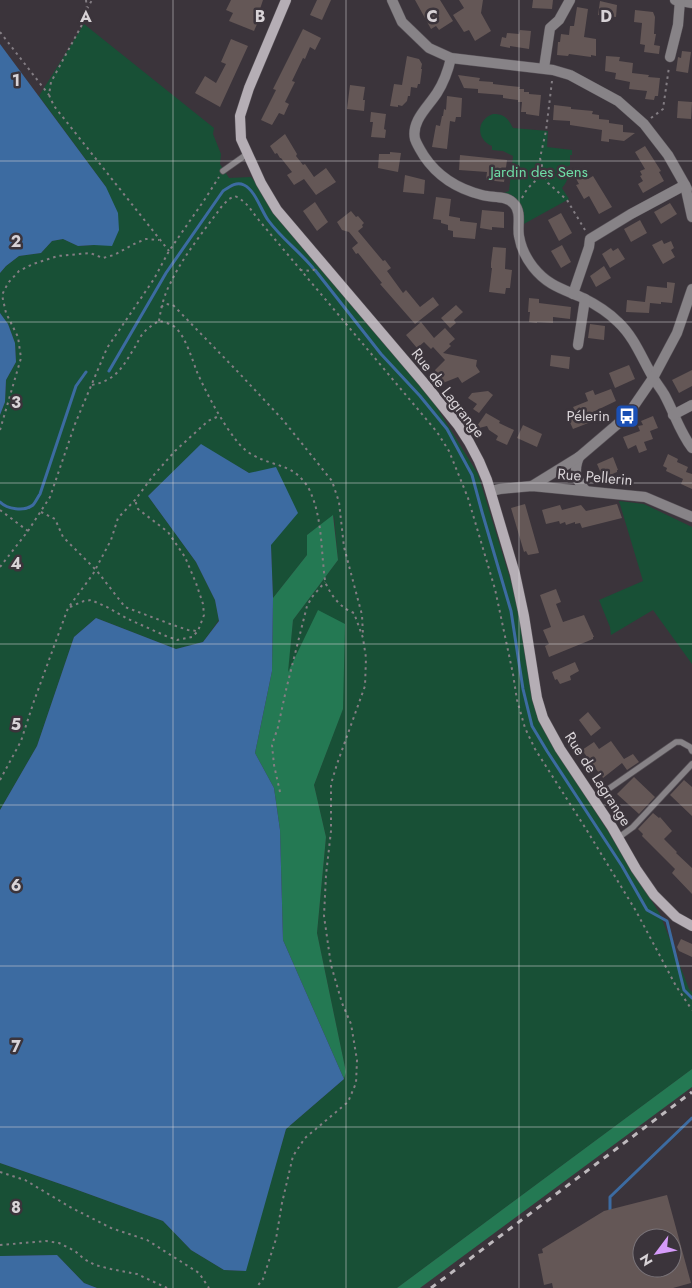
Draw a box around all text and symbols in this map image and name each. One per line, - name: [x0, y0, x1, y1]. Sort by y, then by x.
- text: A: [79, 5, 92, 28]
- text: B: [255, 5, 265, 28]
- text: C: [426, 5, 438, 28]
- text: D: [600, 5, 612, 28]
- text: 1: [12, 69, 20, 92]
- park label: Jardin des Sens: [488, 161, 588, 183]
- text: 2: [11, 230, 21, 253]
- street label: Rue de Lagrange: [406, 344, 490, 443]
- text: 3: [11, 391, 21, 414]
- bus stop icon: Pélerin: [614, 403, 640, 429]
- place label: Pélerin: [566, 405, 610, 427]
- street label: Rue Pellerin: [556, 463, 634, 491]
- text: 4: [10, 552, 22, 575]
- text: 5: [11, 713, 21, 736]
- street label: Rue de Lagrange: [559, 728, 637, 831]
- text: 6: [11, 874, 21, 897]
- text: 7: [11, 1035, 21, 1058]
- text: 8: [11, 1196, 21, 1219]
- north arrow: [632, 1228, 682, 1278]
- text: N: [635, 1250, 657, 1270]

